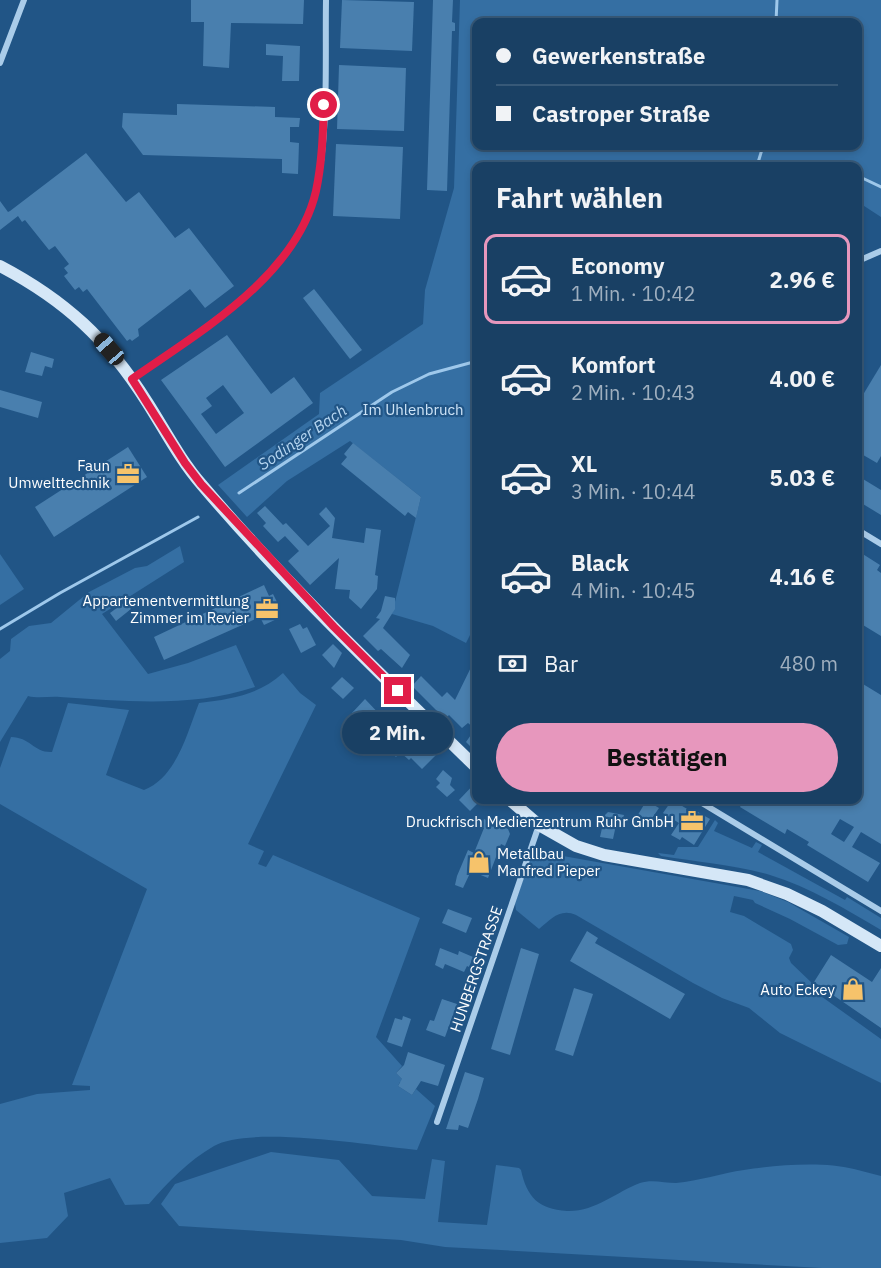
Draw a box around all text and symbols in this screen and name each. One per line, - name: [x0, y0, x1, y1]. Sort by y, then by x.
- text: Gewerkenstraße: [532, 41, 705, 70]
- route start: [310, 91, 337, 118]
- text: Castroper Straße: [532, 99, 710, 128]
- text: Fahrt wählen: [496, 180, 663, 215]
- text: Economy: [571, 251, 665, 280]
- icon: car: [499, 252, 553, 306]
- text: 2.96 €: [770, 265, 835, 294]
- text: 1 Min. · 10:42: [571, 280, 696, 307]
- car: [90, 330, 128, 368]
- text: Komfort: [571, 350, 656, 379]
- icon: car: [499, 351, 553, 405]
- text: 4.00 €: [770, 364, 835, 393]
- text: 2 Min. · 10:43: [571, 379, 696, 406]
- water label: Sodinger Bach: [254, 400, 350, 474]
- park label: Im Uhlenbruch: [363, 400, 463, 419]
- text: XL: [571, 449, 597, 478]
- icon: car: [499, 450, 553, 504]
- place label: Faun Umwelttechnik: [8, 456, 110, 492]
- office icon: Faun Umwelttechnik: [115, 461, 141, 487]
- text: 5.03 €: [770, 463, 835, 492]
- text: 3 Min. · 10:44: [571, 478, 696, 505]
- text: Black: [571, 548, 629, 577]
- icon: car: [499, 549, 553, 603]
- text: 4.16 €: [770, 562, 835, 591]
- text: 4 Min. · 10:45: [571, 577, 696, 604]
- place label: Appartementvermittlung Zimmer im Revier: [83, 591, 249, 627]
- office icon: Appartementvermittlung Zimmer im Revier: [254, 596, 280, 622]
- icon: cash: [496, 647, 529, 680]
- text: Bar: [544, 649, 578, 678]
- text: 480 m: [780, 650, 838, 677]
- route end: [384, 677, 411, 704]
- callout: 2 Min.: [342, 712, 454, 754]
- text: 2 Min.: [369, 719, 426, 746]
- button: Bestätigen: [496, 723, 838, 792]
- office icon: Druckfrisch Medienzentrum Ruhr GmbH: [679, 808, 705, 834]
- place label: Druckfrisch Medienzentrum Ruhr GmbH: [406, 812, 674, 831]
- place label: Metallbau Manfred Pieper: [497, 844, 600, 880]
- shop icon: Metallbau Manfred Pieper: [466, 849, 492, 875]
- street label: HUNBERGSTRASSE: [446, 903, 506, 1035]
- shop icon: Auto Eckey: [840, 976, 866, 1002]
- place label: Auto Eckey: [760, 980, 836, 999]

